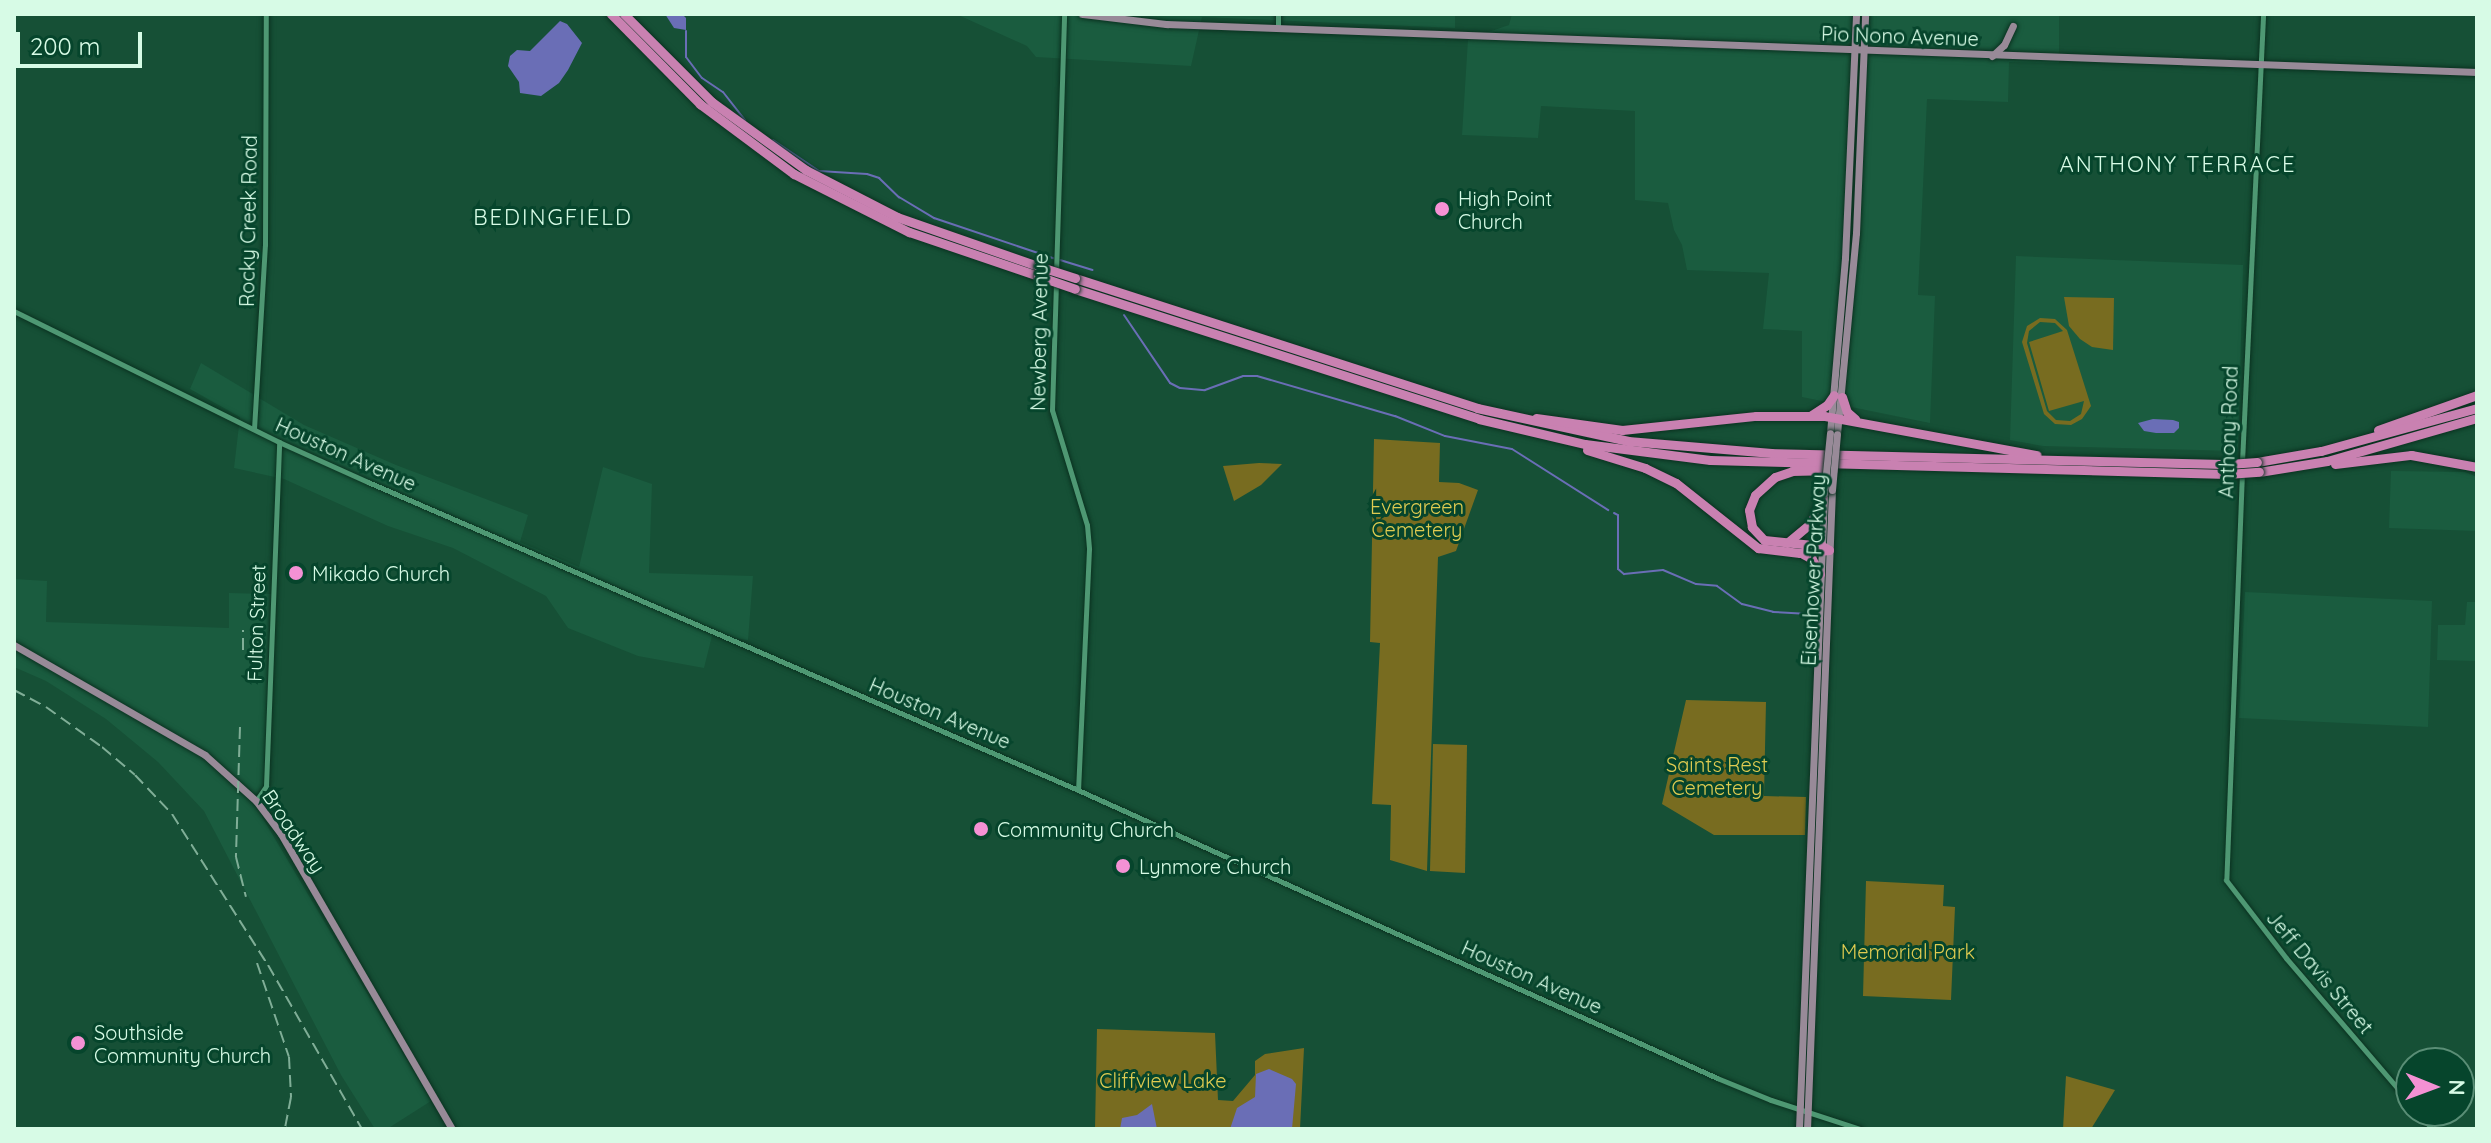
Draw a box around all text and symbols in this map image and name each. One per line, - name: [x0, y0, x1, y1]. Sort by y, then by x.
- scale bar: [20, 16, 146, 66]
- street label: Pio Nono Avenue: [1821, 21, 1979, 51]
- text: 200 m: [30, 31, 100, 61]
- street label: Rocky Creek Road: [235, 135, 261, 307]
- district label: ANTHONY TERRACE: [2060, 152, 2296, 178]
- place label: High Point Church: [1458, 186, 1552, 233]
- marker: High Point Church: [1433, 200, 1451, 218]
- district label: BEDINGFIELD: [473, 205, 633, 231]
- street label: Newberg Avenue: [1026, 253, 1052, 411]
- street label: Anthony Road: [2214, 365, 2242, 499]
- street label: Houston Avenue: [272, 412, 420, 496]
- street label: Eisenhower Parkway: [1796, 474, 1830, 666]
- park label: Evergreen Cemetery: [1370, 495, 1464, 542]
- place label: Mikado Church: [312, 561, 450, 585]
- street label: Fulton Street: [242, 564, 270, 682]
- marker: Mikado Church: [287, 564, 305, 582]
- street label: Houston Avenue: [866, 672, 1014, 754]
- park label: Saints Rest Cemetery: [1666, 752, 1768, 799]
- street label: Broadway: [257, 785, 331, 877]
- place label: Community Church: [997, 817, 1174, 841]
- marker: Community Church: [972, 820, 990, 838]
- place label: Lynmore Church: [1139, 854, 1291, 878]
- marker: Lynmore Church: [1114, 857, 1132, 875]
- street label: Jeff Davis Street: [2262, 906, 2378, 1038]
- street label: Houston Avenue: [1458, 935, 1606, 1019]
- park label: Memorial Park: [1841, 939, 1975, 963]
- place label: Southside Community Church: [94, 1020, 271, 1067]
- marker: Southside Community Church: [69, 1034, 87, 1052]
- north arrow: [2395, 1047, 2475, 1127]
- park label: Cliffview Lake: [1099, 1068, 1227, 1092]
- text: N: [2443, 1079, 2471, 1096]

